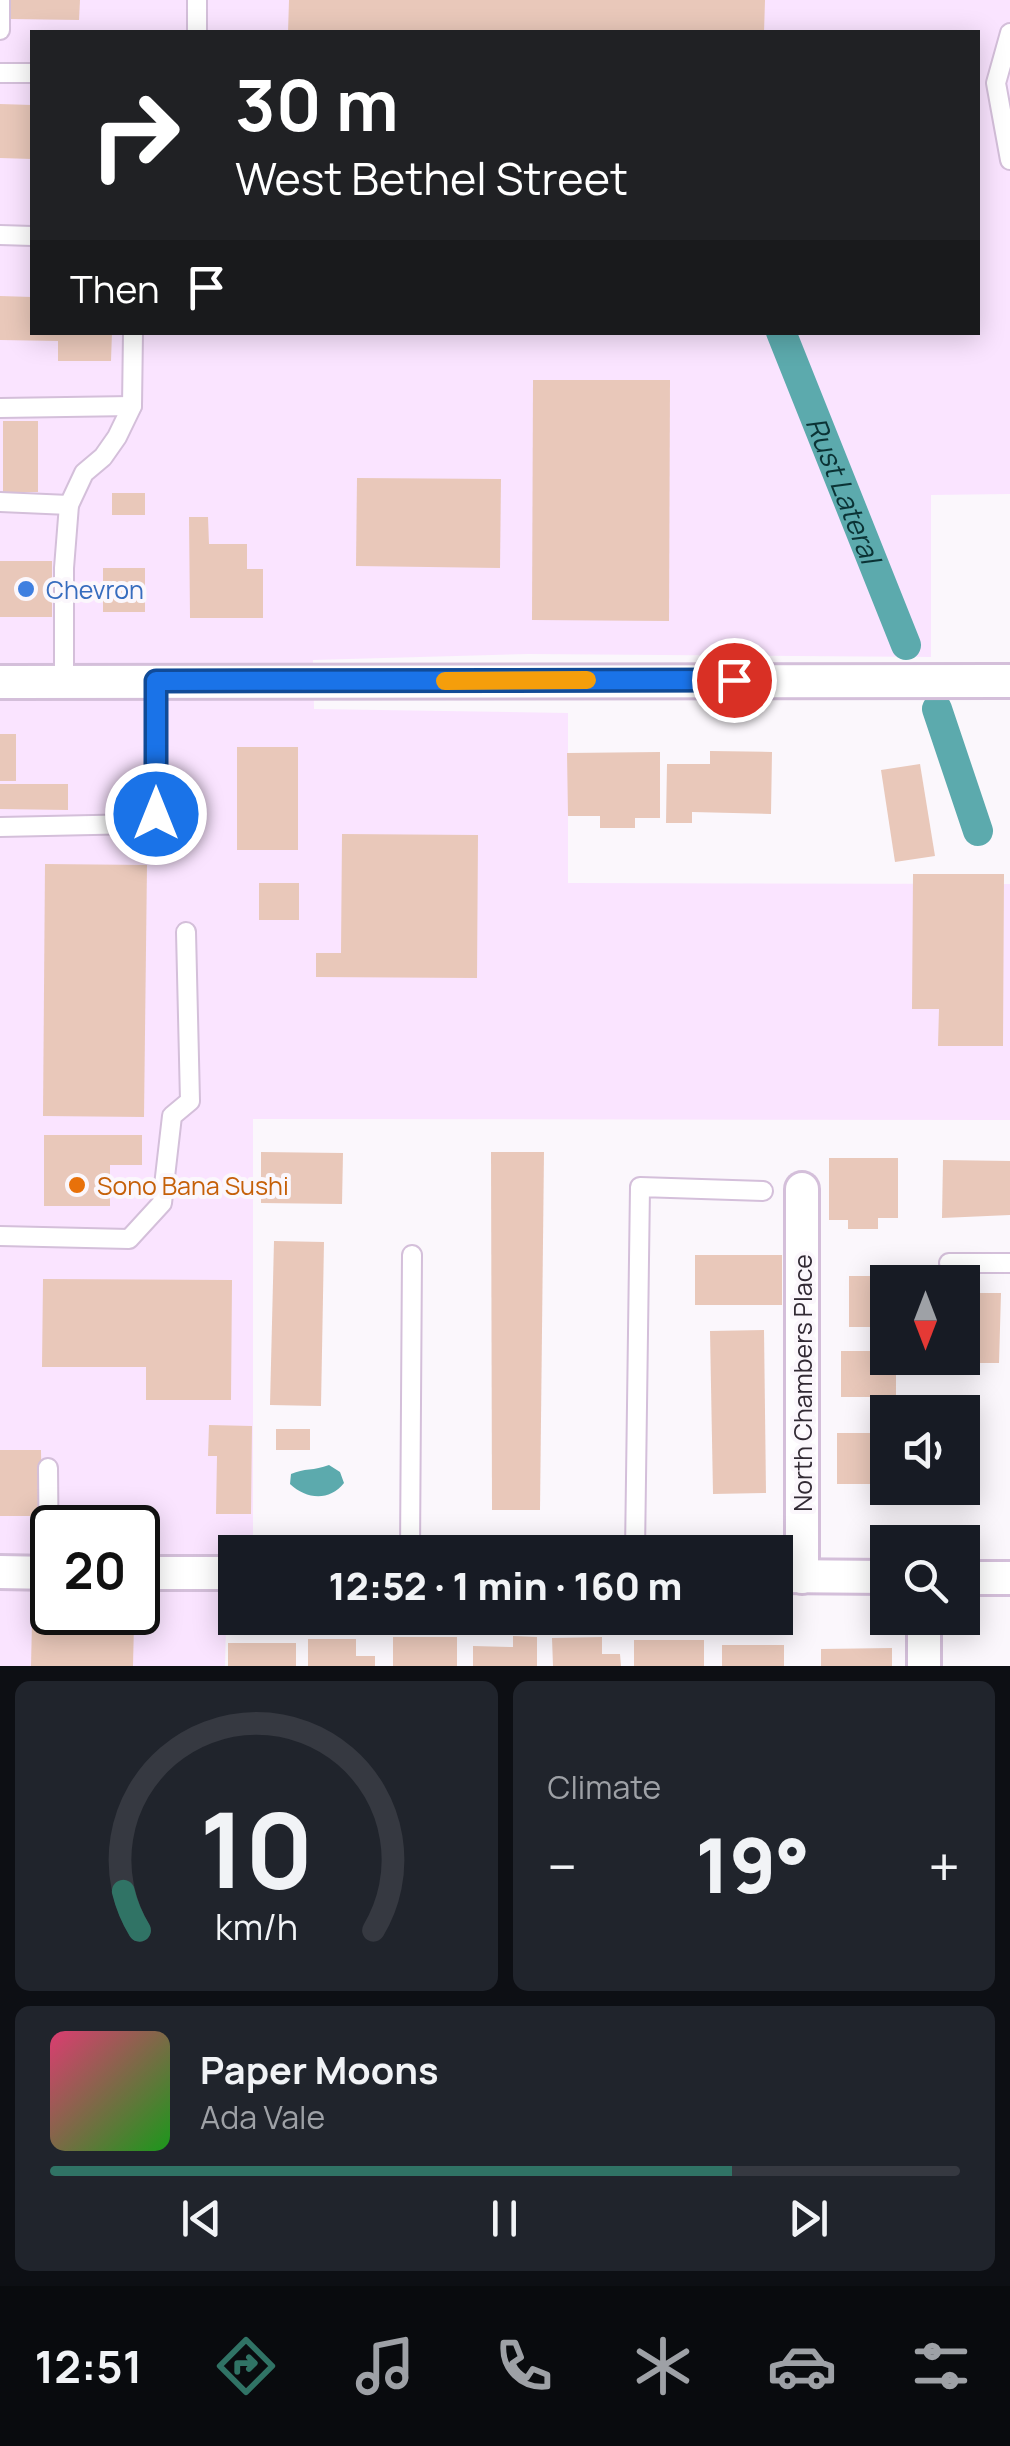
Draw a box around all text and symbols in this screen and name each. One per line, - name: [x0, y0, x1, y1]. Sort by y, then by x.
- text: 30 m: [235, 56, 399, 152]
- icon: right: [70, 70, 200, 200]
- text: West Bethel Street: [235, 147, 628, 209]
- icon: arrive: [179, 260, 234, 315]
- text: Then: [70, 262, 159, 314]
- water label: Rust Lateral: [798, 411, 892, 572]
- place label: Chevron: [46, 572, 144, 607]
- marker: Chevron: [15, 578, 37, 600]
- pin: [692, 638, 777, 723]
- icon: arrive: [707, 653, 762, 708]
- position arrow: [104, 762, 208, 866]
- place label: Sono Bana Sushi: [97, 1168, 289, 1203]
- marker: Sono Bana Sushi: [66, 1174, 88, 1196]
- street label: North Chambers Place: [785, 1254, 820, 1512]
- north arrow: [870, 1265, 980, 1375]
- map controls: [870, 1265, 980, 1635]
- button: sound: [870, 1395, 980, 1505]
- speed limit sign: 20: [30, 1505, 160, 1635]
- button: search: [870, 1525, 980, 1635]
- text: 12:52 · 1 min · 160 m: [329, 1559, 682, 1611]
- text: Climate: [548, 1765, 661, 1809]
- text: 10: [199, 1777, 313, 1919]
- text: 19°: [696, 1813, 810, 1916]
- text: −: [548, 1828, 577, 1904]
- text: +: [928, 1828, 960, 1904]
- text: km/h: [215, 1902, 298, 1951]
- text: Paper Moons: [200, 2043, 439, 2095]
- text: Ada Vale: [200, 2095, 325, 2139]
- icon: previous: [174, 2191, 229, 2246]
- icon: pause: [477, 2191, 532, 2246]
- icon: next: [781, 2191, 836, 2246]
- icon: directions: [211, 2331, 281, 2401]
- icon: music: [350, 2331, 420, 2401]
- icon: phone: [489, 2331, 559, 2401]
- icon: climate: [628, 2331, 698, 2401]
- icon: car: [767, 2331, 837, 2401]
- icon: filters: [906, 2331, 976, 2401]
- text: 12:51: [34, 2335, 142, 2397]

